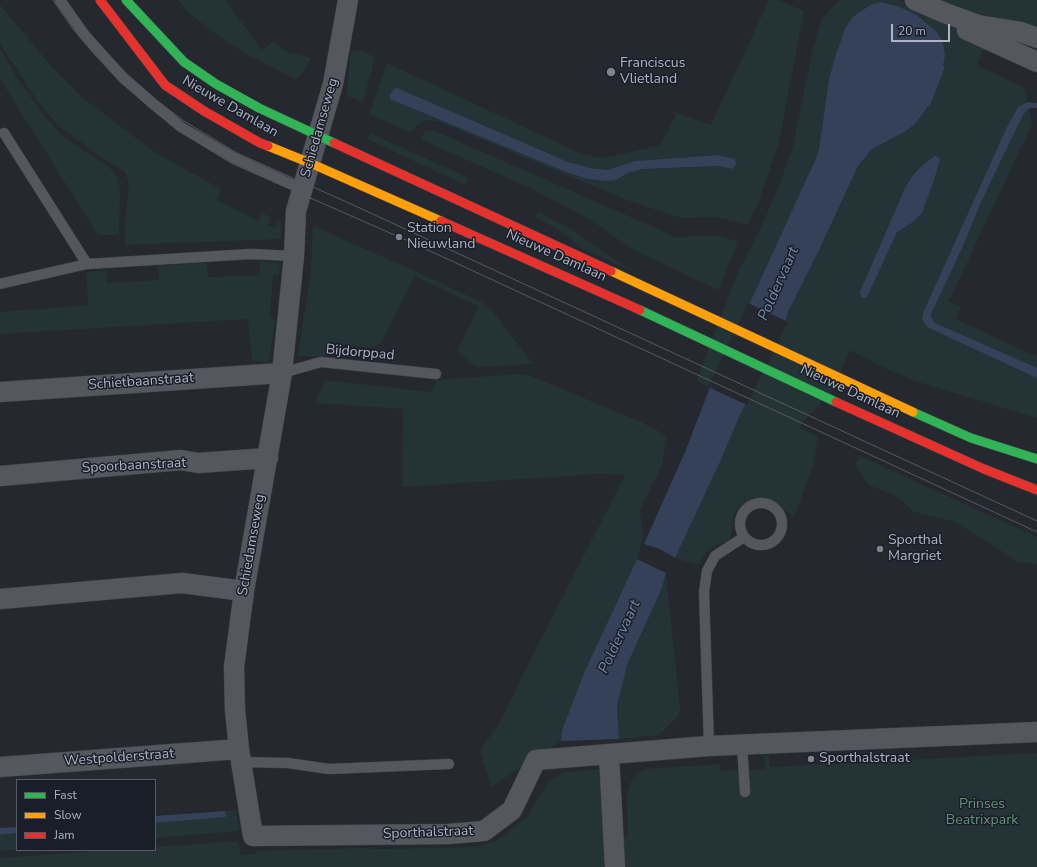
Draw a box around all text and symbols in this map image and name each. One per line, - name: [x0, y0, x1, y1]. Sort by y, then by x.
- scale bar: [893, 16, 952, 42]
- text: 20 m: [898, 23, 926, 39]
- place label: Franciscus Vlietland: [620, 56, 685, 88]
- marker: Franciscus Vlietland: [605, 66, 617, 78]
- street label: Nieuwe Damlaan: [179, 73, 281, 141]
- street label: Schiedamseweg: [298, 76, 342, 180]
- place label: Station Nieuwland: [407, 221, 475, 254]
- street label: Nieuwe Damlaan: [503, 226, 609, 286]
- marker: Station Nieuwland: [394, 232, 404, 242]
- water label: Poldervaart: [755, 244, 803, 324]
- street label: Bijdorppad: [325, 342, 395, 364]
- street label: Nieuwe Damlaan: [797, 361, 903, 423]
- street label: Schietbaanstraat: [88, 370, 194, 394]
- street label: Spoorbaanstraat: [81, 455, 187, 477]
- street label: Schiedamseweg: [235, 493, 269, 597]
- place label: Sporthal Margriet: [888, 533, 942, 566]
- marker: Sporthal Margriet: [875, 544, 885, 554]
- water label: Poldervaart: [595, 597, 645, 677]
- street label: Westpolderstraat: [63, 746, 175, 770]
- place label: Sporthalstraat: [819, 751, 910, 767]
- marker: Sporthalstraat: [806, 754, 816, 764]
- legend: [16, 779, 156, 851]
- text: Fast: [54, 787, 77, 803]
- park label: Prinses Beatrixpark: [946, 797, 1018, 830]
- text: Slow: [54, 807, 82, 823]
- street label: Sporthalstraat: [382, 823, 474, 843]
- text: Jam: [54, 827, 75, 843]

